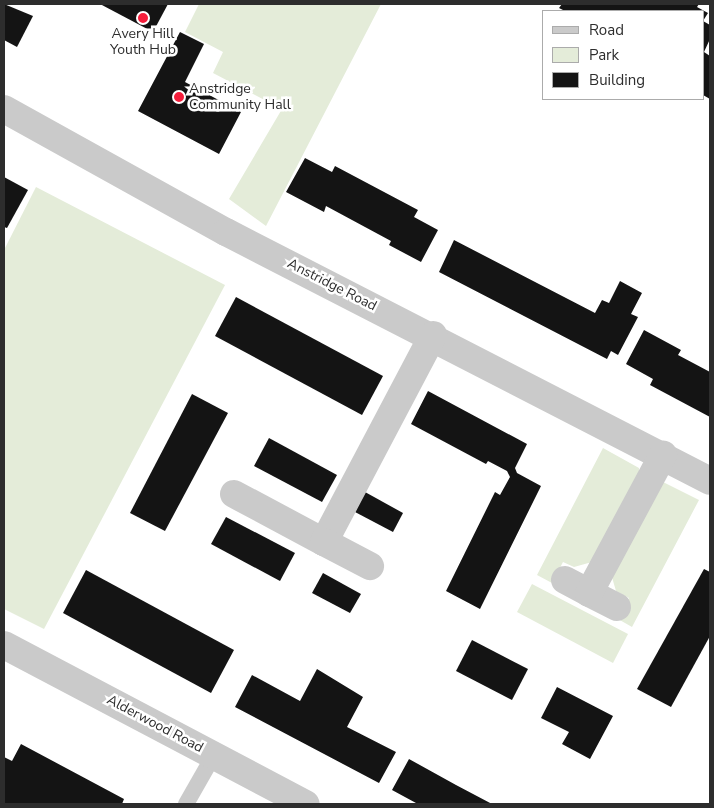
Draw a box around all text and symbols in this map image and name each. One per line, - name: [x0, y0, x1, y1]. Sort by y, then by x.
- legend: [542, 10, 704, 100]
- marker: Avery Hill Youth Hub: [137, 12, 149, 24]
- text: Road: [589, 20, 624, 40]
- place label: Avery Hill Youth Hub: [110, 26, 176, 58]
- text: Park: [589, 45, 619, 65]
- text: Building: [589, 70, 645, 90]
- place label: Anstridge Community Hall: [189, 81, 291, 114]
- marker: Anstridge Community Hall: [173, 91, 185, 103]
- street label: Anstridge Road: [285, 255, 379, 315]
- street label: Alderwood Road: [104, 691, 206, 757]

